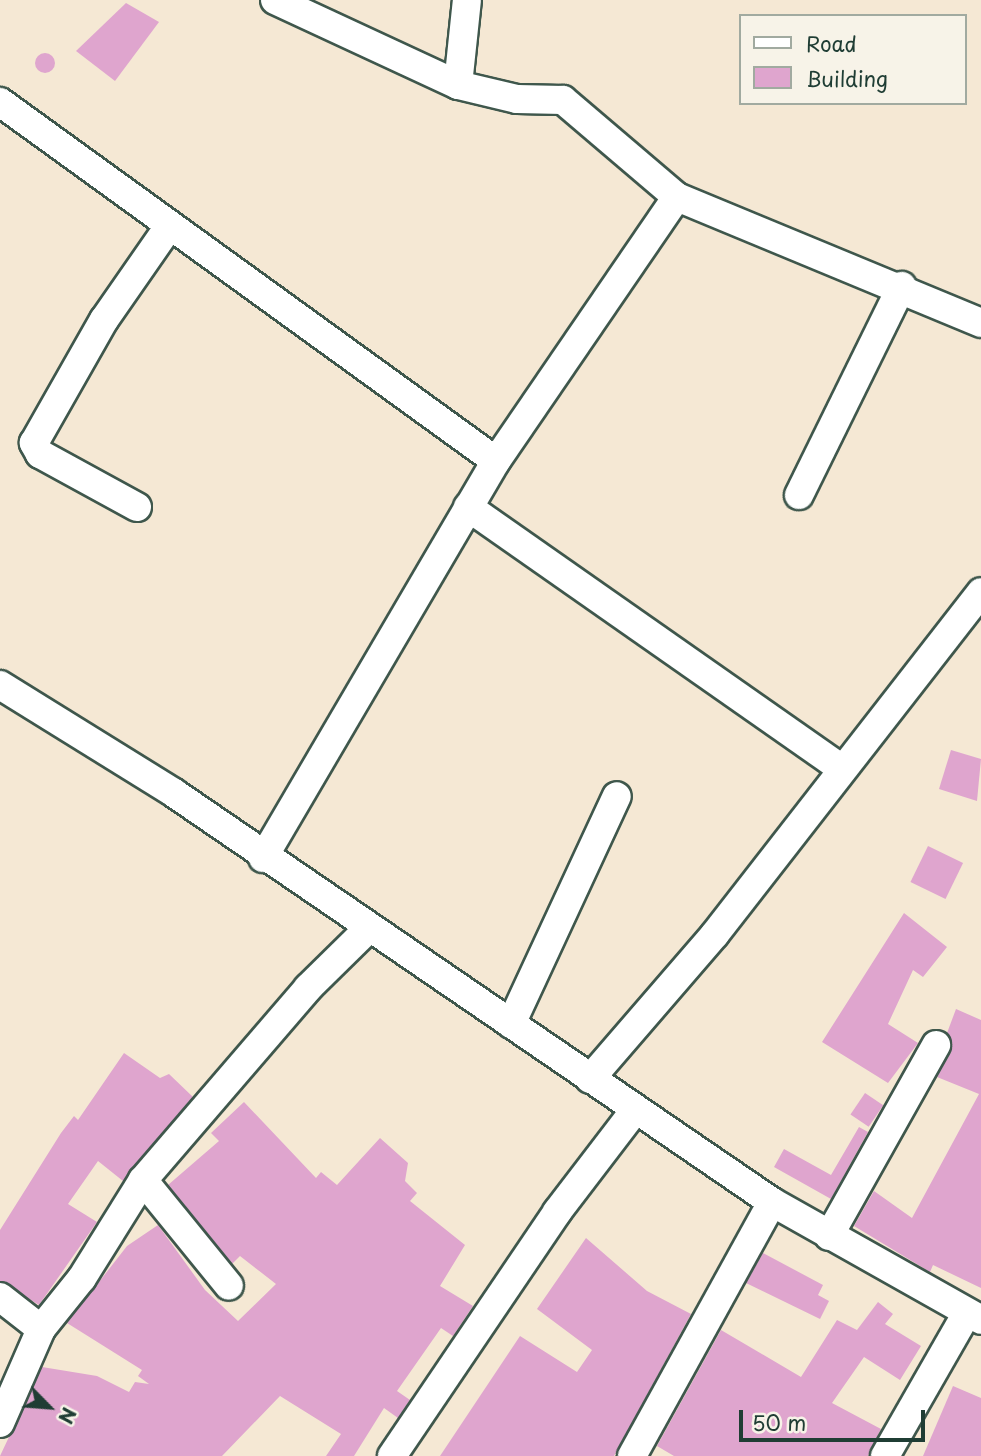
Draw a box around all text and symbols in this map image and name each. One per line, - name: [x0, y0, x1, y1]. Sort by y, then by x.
- legend: [740, 14, 967, 105]
- text: Road: [806, 27, 857, 59]
- text: Building: [806, 62, 888, 94]
- north arrow: [14, 1372, 84, 1442]
- scale bar: [743, 1396, 928, 1440]
- text: N: [52, 1403, 84, 1429]
- text: 50 m: [752, 1406, 806, 1438]

